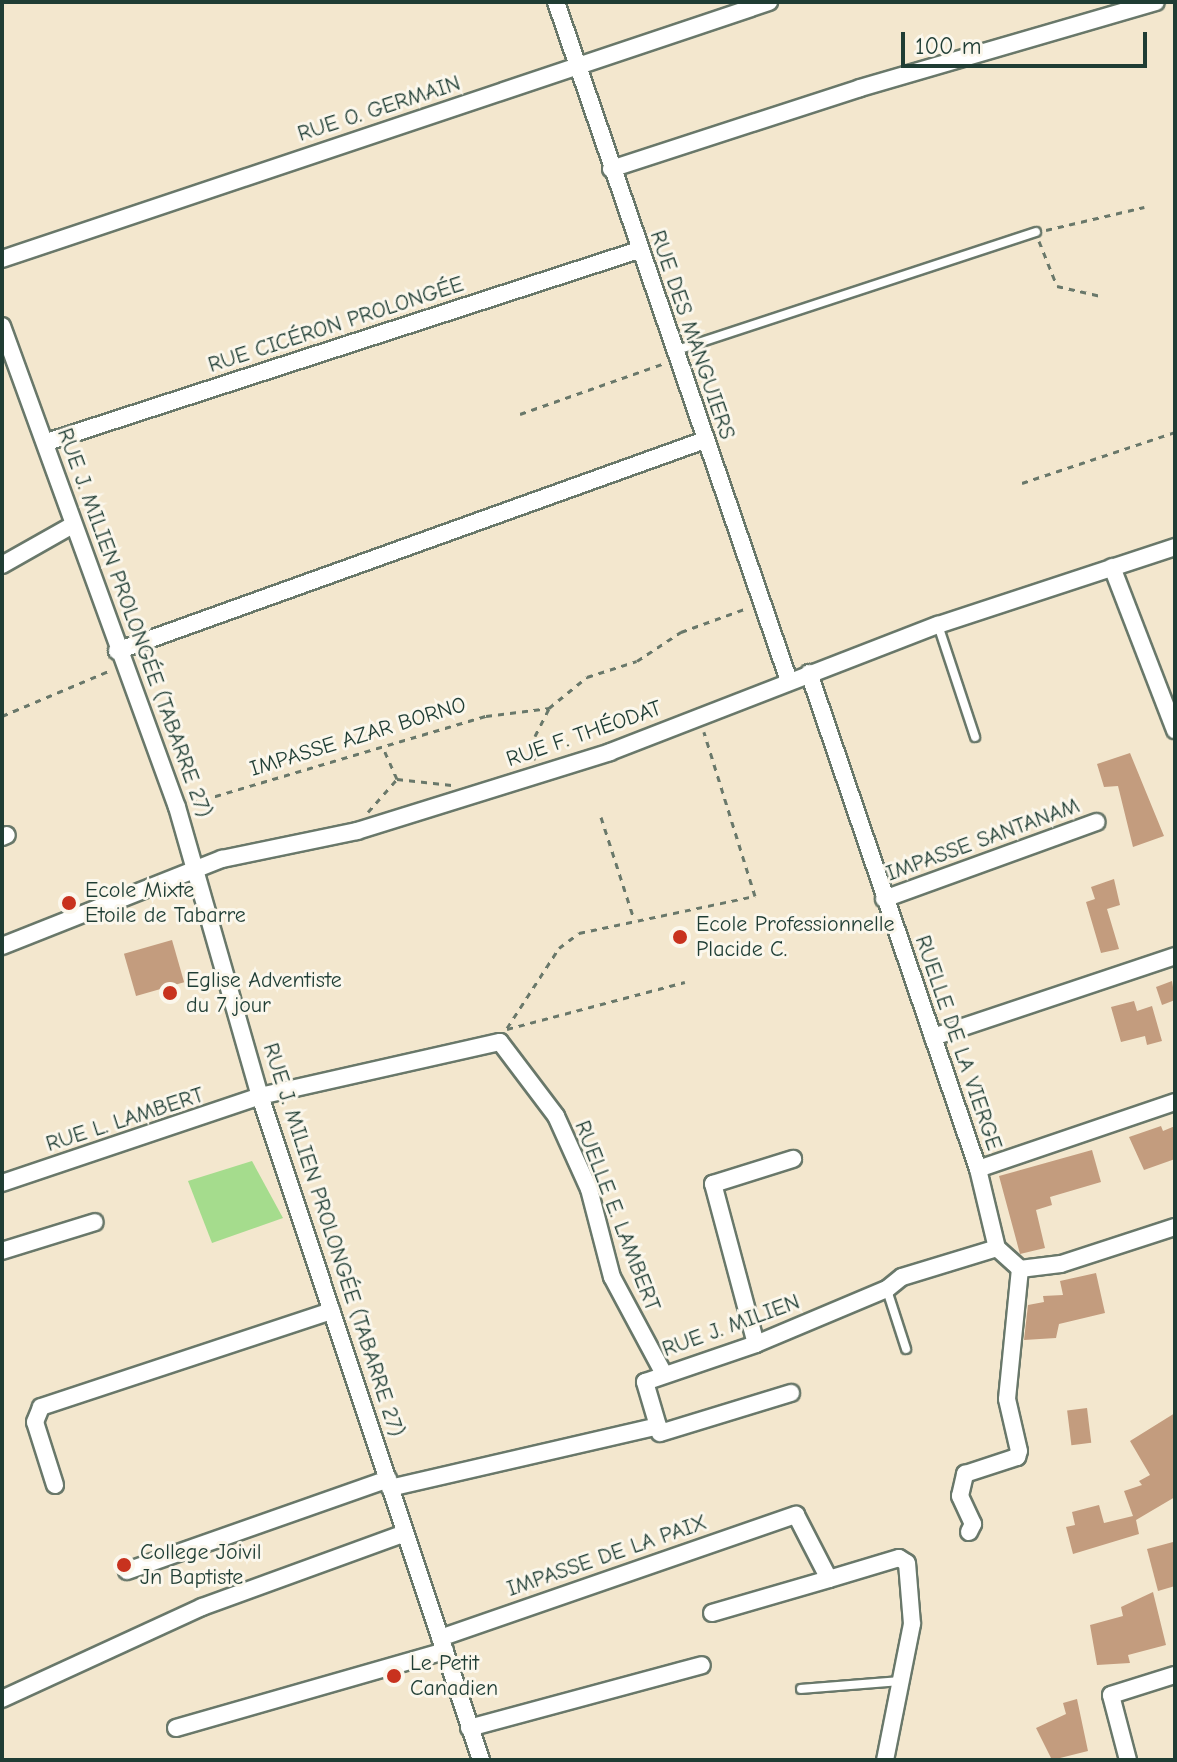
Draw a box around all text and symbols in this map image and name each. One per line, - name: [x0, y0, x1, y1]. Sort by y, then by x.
- scale bar: [905, 16, 1151, 66]
- text: 100 m: [915, 32, 982, 60]
- street label: RUE O. GERMAIN: [294, 70, 464, 148]
- street label: RUE DES MANGUIERS: [644, 227, 740, 443]
- street label: RUE CICÉRON PROLONGÉE: [205, 271, 467, 379]
- street label: RUE J. MILIEN PROLONGÉE (TABARRE 27): [51, 425, 217, 821]
- street label: IMPASSE AZAR BORNO: [247, 692, 469, 782]
- street label: RUE F. THÉODAT: [503, 695, 665, 773]
- street label: IMPASSE SANTANAM: [883, 793, 1083, 887]
- place label: Ecole Mixte Etoile de Tabarre: [85, 877, 246, 928]
- marker: Ecole Mixte Etoile de Tabarre: [60, 894, 78, 912]
- place label: Ecole Professionnelle Placide C.: [696, 911, 895, 962]
- marker: Ecole Professionnelle Placide C.: [671, 928, 689, 946]
- street label: RUELLE DE LA VIERGE: [909, 932, 1007, 1154]
- place label: Eglise Adventiste du 7 jour: [186, 967, 342, 1018]
- marker: Eglise Adventiste du 7 jour: [161, 984, 179, 1002]
- street label: RUE J. MILIEN PROLONGÉE (TABARRE 27): [257, 1040, 409, 1440]
- street label: RUE L. LAMBERT: [43, 1082, 207, 1158]
- street label: RUELLE E. LAMBERT: [569, 1117, 665, 1315]
- street label: RUE J. MILIEN: [659, 1289, 803, 1363]
- street label: IMPASSE DE LA PAIX: [504, 1509, 710, 1603]
- place label: College Joivil Jn Baptiste: [140, 1539, 262, 1590]
- marker: College Joivil Jn Baptiste: [115, 1556, 133, 1574]
- place label: Le Petit Canadien: [410, 1650, 498, 1702]
- marker: Le Petit Canadien: [385, 1667, 403, 1685]

